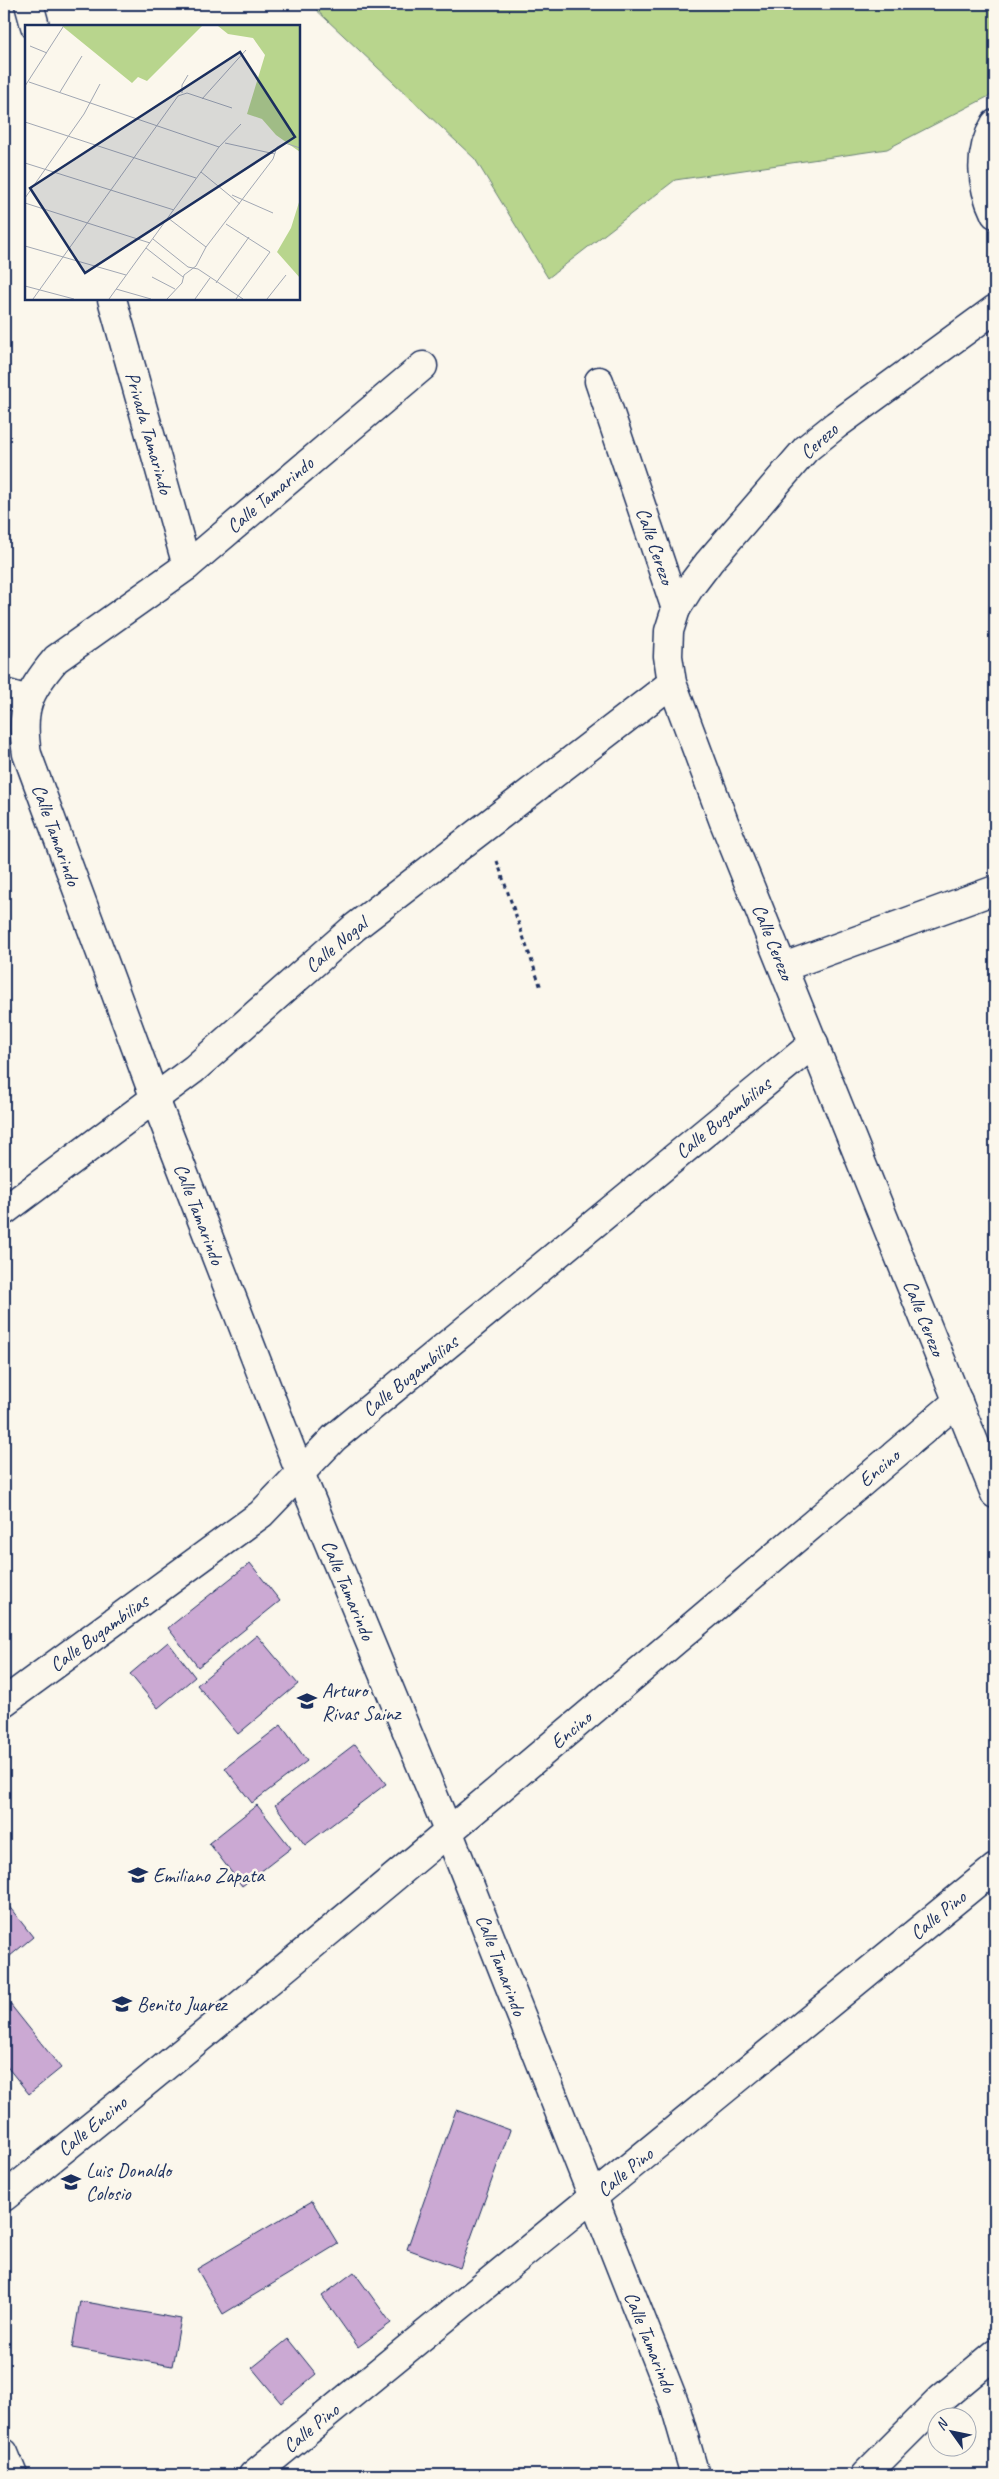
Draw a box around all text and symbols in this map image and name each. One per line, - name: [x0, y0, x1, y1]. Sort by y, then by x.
- inset map: [25, 25, 300, 300]
- street label: Privada Tamarindo: [120, 369, 179, 498]
- street label: Cerezo: [795, 417, 844, 465]
- street label: Calle Tamarindo: [221, 451, 320, 539]
- street label: Calle Cerezo: [630, 504, 680, 589]
- street label: Calle Tamarindo: [26, 781, 86, 890]
- street label: Calle Cerezo: [747, 900, 800, 985]
- street label: Calle Nogal: [300, 909, 375, 978]
- street label: Calle Bugambilias: [670, 1070, 778, 1164]
- street label: Calle Tamarindo: [168, 1160, 230, 1269]
- street label: Calle Cerezo: [898, 1276, 951, 1361]
- street label: Calle Bugambilias: [357, 1328, 465, 1422]
- street label: Encino: [853, 1442, 906, 1492]
- street label: Calle Tamarindo: [316, 1536, 381, 1645]
- street label: Calle Bugambilias: [45, 1587, 155, 1677]
- place label: Arturo Rivas Sainz: [322, 1678, 403, 1726]
- school or university icon: Arturo Rivas Sainz: [296, 1690, 318, 1712]
- street label: Encino: [545, 1704, 598, 1754]
- place label: Emiliano Zapata: [153, 1863, 266, 1888]
- school or university icon: Emiliano Zapata: [127, 1864, 149, 1886]
- street label: Calle Pino: [905, 1884, 972, 1945]
- street label: Calle Tamarindo: [470, 1911, 532, 2020]
- place label: Benito Juarez: [137, 1992, 229, 2017]
- school or university icon: Benito Juarez: [111, 1993, 133, 2015]
- street label: Calle Encino: [52, 2090, 133, 2162]
- street label: Calle Pino: [592, 2141, 659, 2202]
- place label: Luis Donaldo Colosio: [86, 2158, 173, 2206]
- school or university icon: Luis Donaldo Colosio: [60, 2171, 82, 2193]
- street label: Calle Tamarindo: [618, 2288, 682, 2397]
- street label: Calle Pino: [278, 2397, 345, 2458]
- north arrow: [926, 2406, 976, 2456]
- text: N: [932, 2415, 952, 2433]

